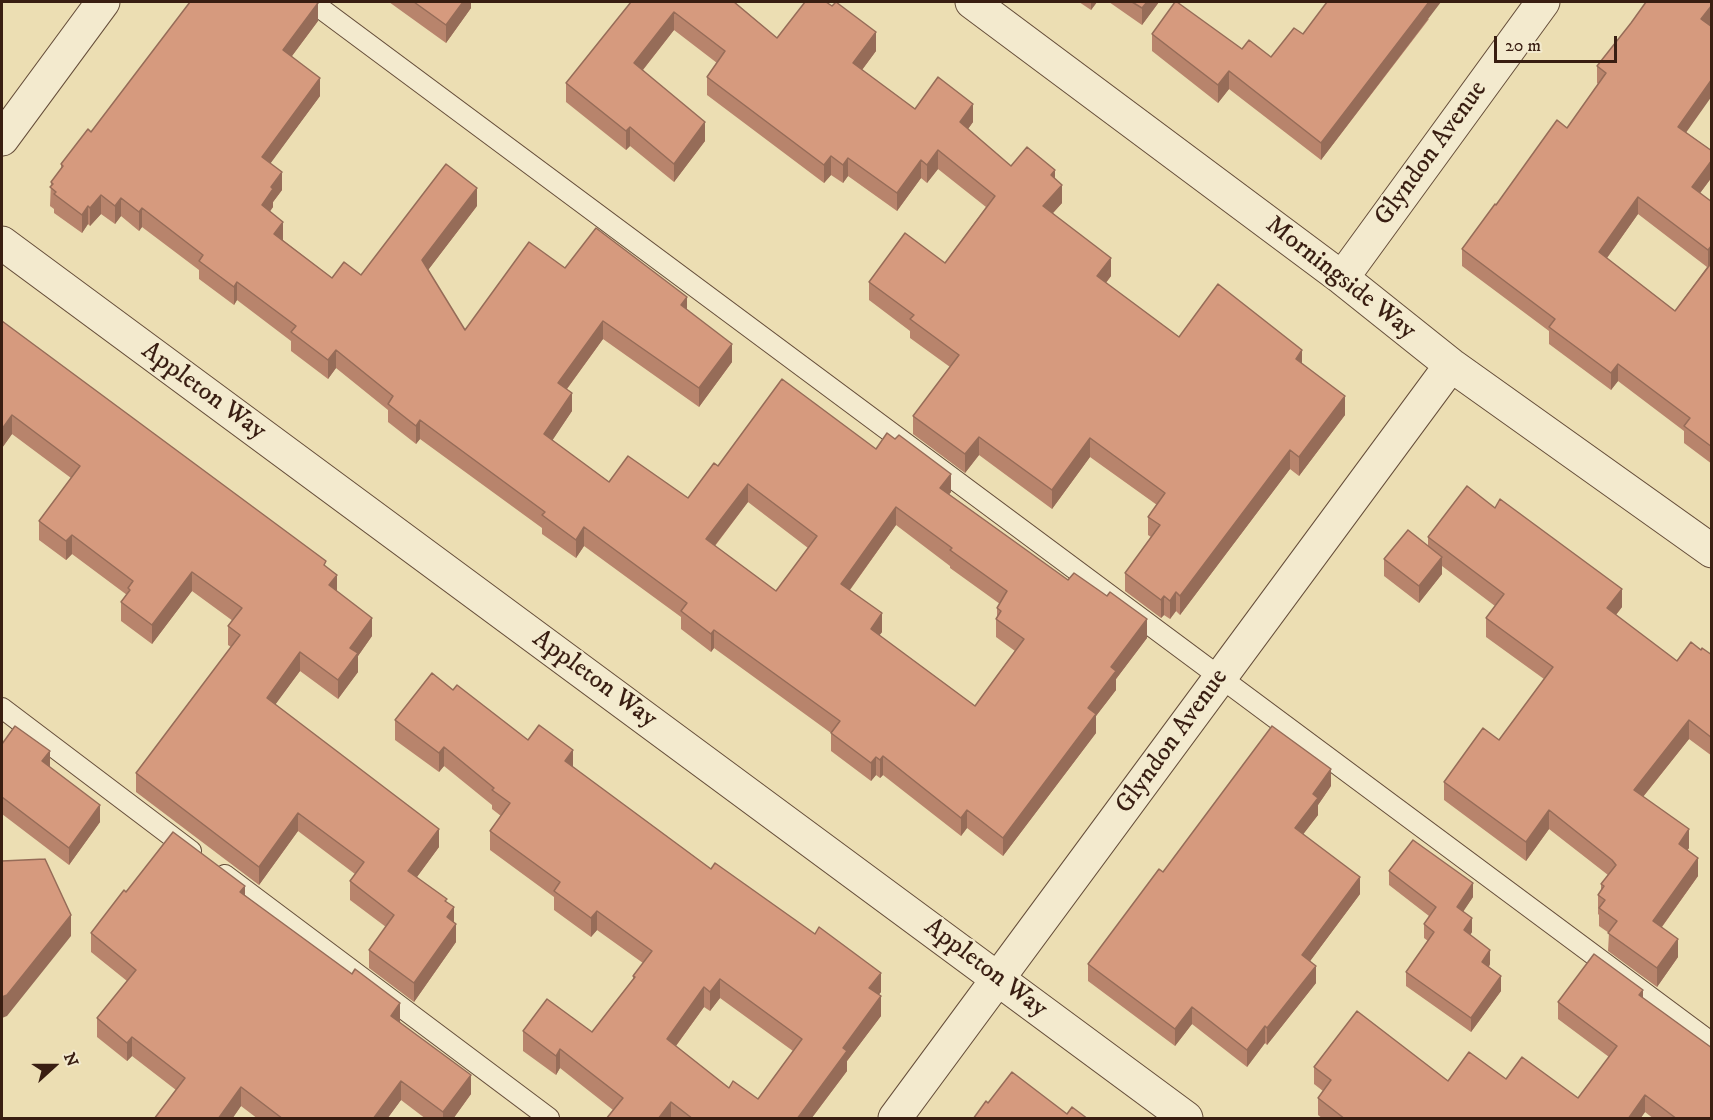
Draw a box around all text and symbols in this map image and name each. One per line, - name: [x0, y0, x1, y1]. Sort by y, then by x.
- scale bar: [1497, 24, 1620, 62]
- text: 20 m: [1505, 35, 1541, 57]
- street label: Glyndon Avenue: [1369, 76, 1495, 232]
- street label: Morningside Way: [1259, 211, 1421, 347]
- street label: Appleton Way: [135, 336, 271, 448]
- street label: Appleton Way: [526, 624, 662, 736]
- street label: Glyndon Avenue: [1110, 664, 1236, 820]
- street label: Appleton Way: [917, 912, 1053, 1026]
- north arrow: [24, 1036, 84, 1096]
- text: N: [59, 1050, 82, 1069]

